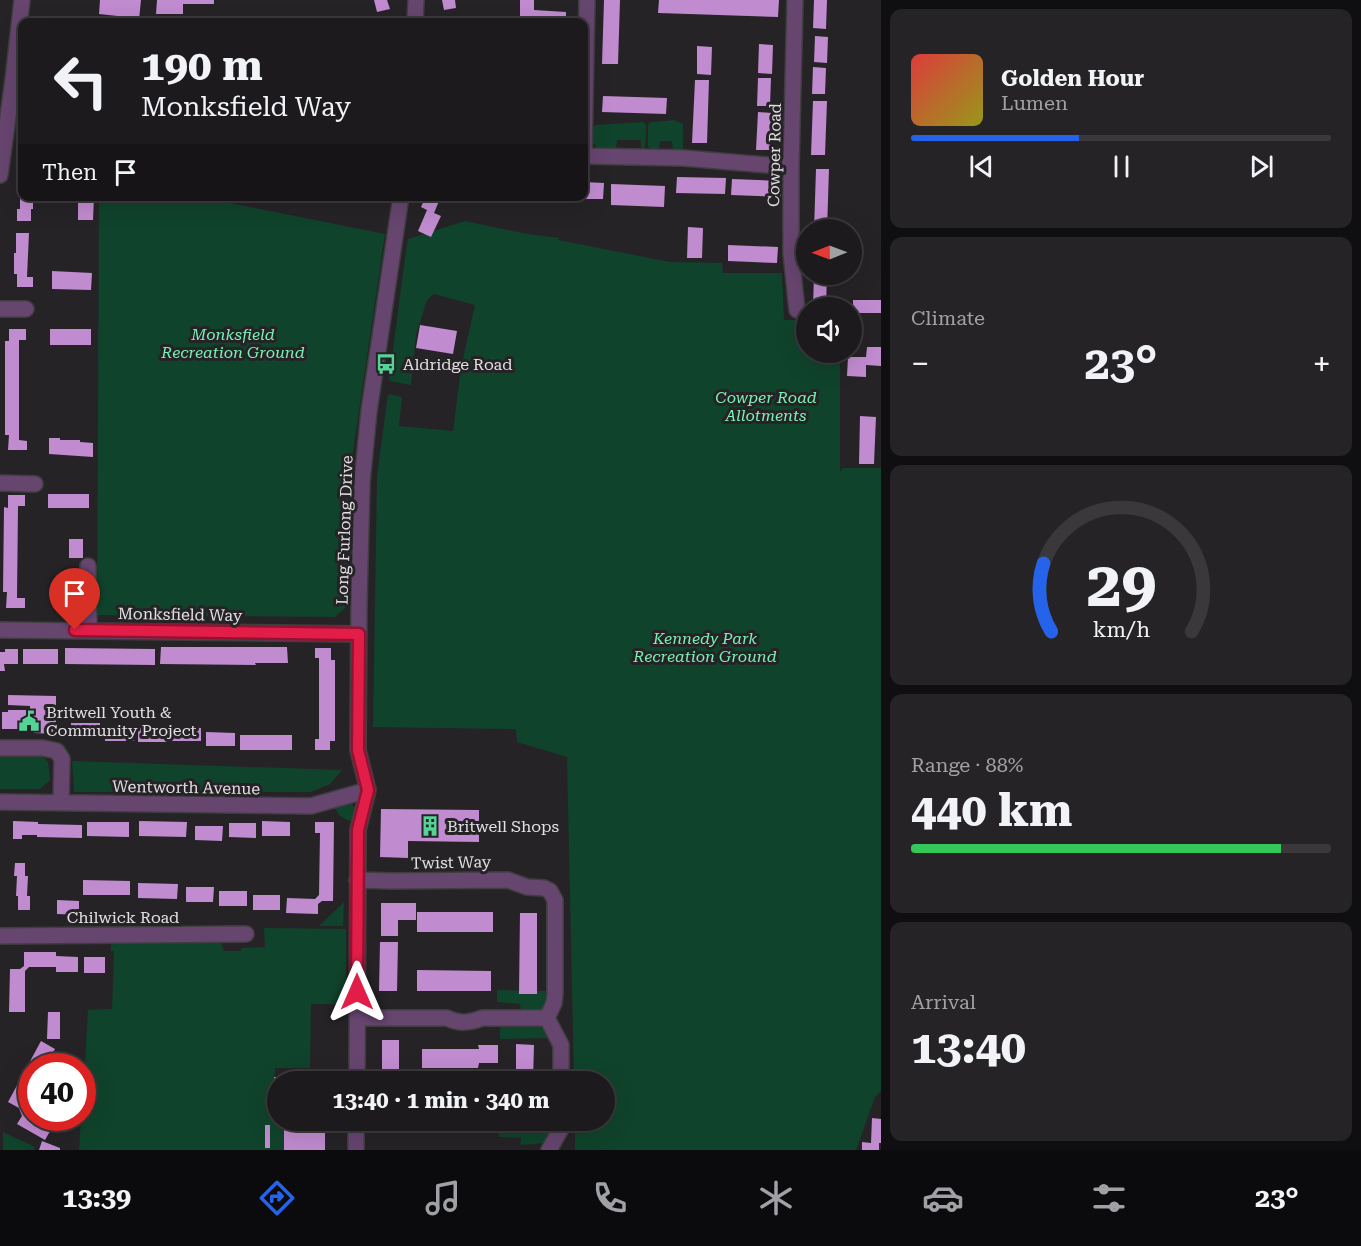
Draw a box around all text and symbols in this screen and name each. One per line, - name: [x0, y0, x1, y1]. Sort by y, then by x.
- text: 190 m: [141, 41, 263, 90]
- icon: left: [42, 42, 120, 120]
- text: Golden Hour: [1001, 66, 1144, 91]
- text: Monksfield Way: [141, 91, 351, 123]
- text: Lumen: [1001, 91, 1068, 115]
- street label: Cowper Road: [764, 103, 785, 207]
- icon: previous: [965, 150, 998, 183]
- icon: pause: [1105, 150, 1138, 183]
- icon: next: [1245, 150, 1278, 183]
- icon: arrive: [109, 156, 142, 189]
- text: Then: [42, 160, 97, 185]
- north arrow: [796, 219, 862, 285]
- map controls: [796, 219, 862, 363]
- button: sound: [796, 297, 862, 363]
- text: Climate: [911, 306, 985, 330]
- park label: Monksfield Recreation Ground: [160, 325, 305, 362]
- text: 23°: [1085, 337, 1157, 390]
- text: −: [911, 344, 929, 383]
- text: +: [1313, 344, 1331, 383]
- bus stop icon: Aldridge Road: [374, 352, 398, 376]
- place label: Aldridge Road: [403, 355, 512, 374]
- park label: Cowper Road Allotments: [715, 388, 817, 425]
- street label: Long Furlong Drive: [332, 455, 357, 605]
- text: 29: [1086, 548, 1156, 621]
- pin: [49, 568, 100, 630]
- icon: arrive: [58, 577, 91, 610]
- street label: Monksfield Way: [118, 604, 243, 625]
- text: km/h: [1092, 617, 1150, 642]
- park label: Kennedy Park Recreation Ground: [632, 629, 777, 666]
- place label: Britwell Youth & Community Project: [46, 703, 197, 740]
- public building icon: Britwell Youth & Community Project: [17, 709, 41, 733]
- text: Range · 88%: [911, 753, 1023, 777]
- street label: Wentworth Avenue: [112, 777, 260, 798]
- text: 440 km: [911, 784, 1072, 837]
- building icon: Britwell Shops: [418, 814, 442, 838]
- place label: Britwell Shops: [447, 817, 560, 836]
- street label: Twist Way: [411, 852, 492, 873]
- street label: Chilwick Road: [67, 908, 179, 927]
- position arrow: [325, 960, 389, 1024]
- text: Arrival: [911, 990, 976, 1014]
- text: 13:40: [911, 1021, 1026, 1074]
- speed limit sign: 40: [18, 1053, 96, 1131]
- text: 13:40 · 1 min · 340 m: [332, 1088, 550, 1113]
- icon: directions: [256, 1177, 298, 1219]
- icon: music: [422, 1177, 464, 1219]
- icon: phone: [589, 1177, 631, 1219]
- icon: climate: [755, 1177, 797, 1219]
- icon: car: [922, 1177, 964, 1219]
- icon: filters: [1088, 1177, 1130, 1219]
- text: 13:39: [62, 1182, 131, 1214]
- text: 23°: [1255, 1182, 1299, 1214]

